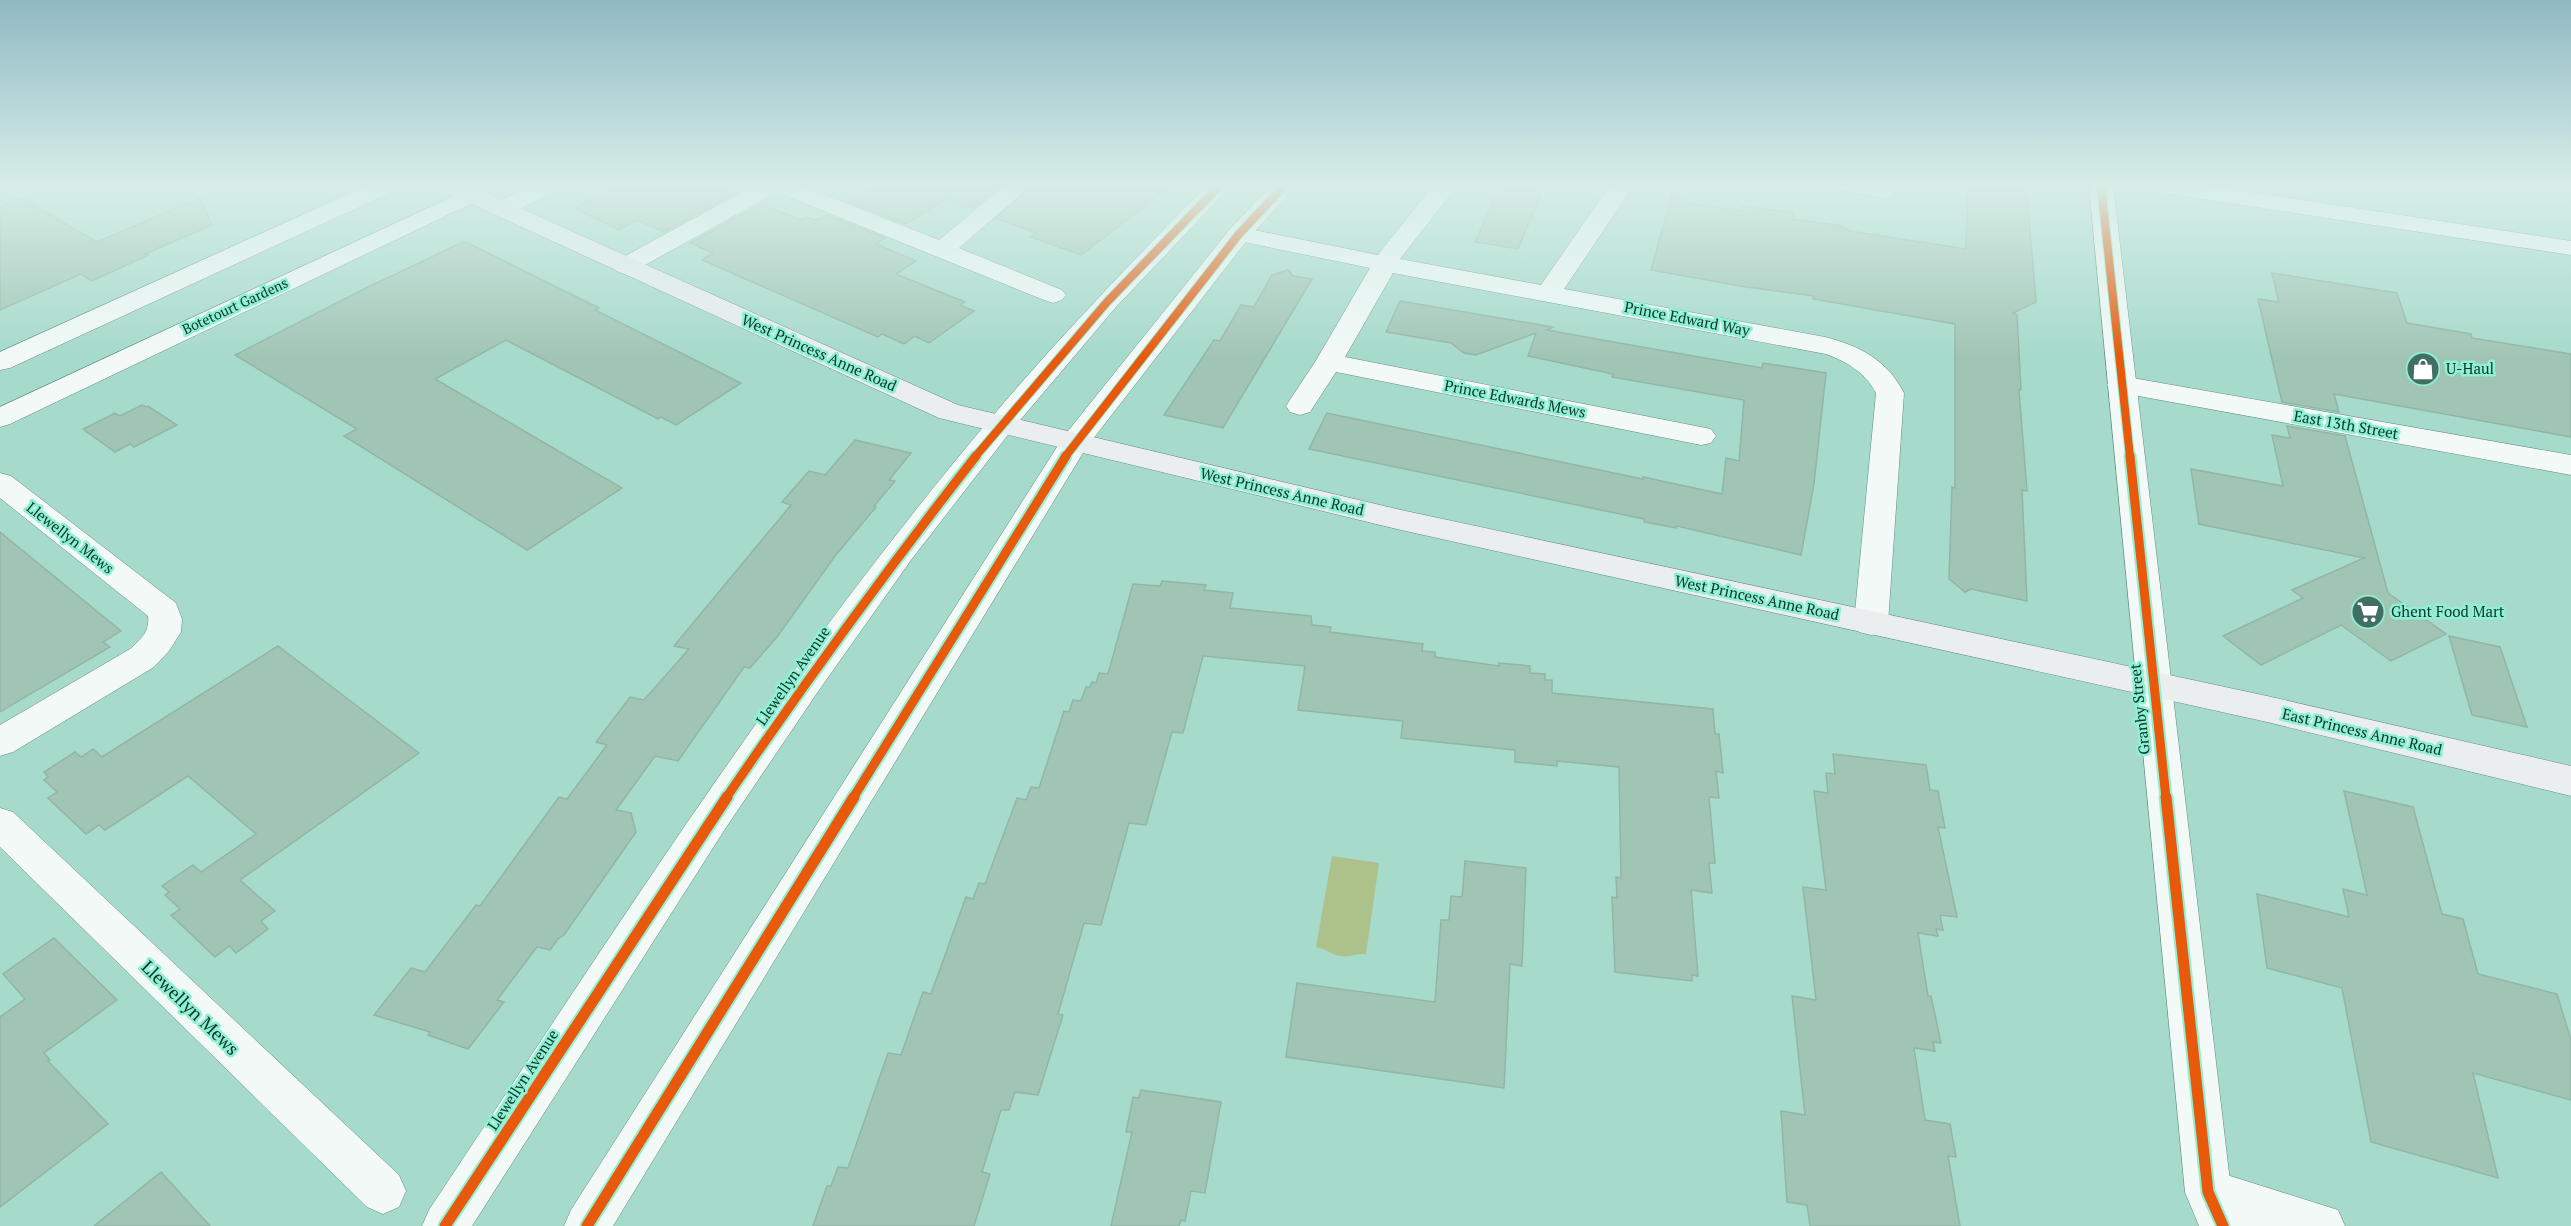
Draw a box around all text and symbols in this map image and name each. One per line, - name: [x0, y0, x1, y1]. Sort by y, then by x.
- street label: Botetourt Gardens: [179, 273, 291, 338]
- street label: Prince Edward Way: [1623, 296, 1752, 340]
- street label: West Princess Anne Road: [739, 309, 900, 395]
- shop icon: U-Haul: [2405, 351, 2441, 387]
- place label: U-Haul: [2446, 358, 2494, 378]
- street label: Prince Edwards Mews: [1443, 374, 1588, 422]
- street label: East 13th Street: [2292, 405, 2401, 443]
- street label: West Princess Anne Road: [1198, 462, 1366, 520]
- street label: Llewellyn Mews: [23, 497, 118, 578]
- street label: West Princess Anne Road: [1673, 570, 1841, 624]
- supermarket icon: Ghent Food Mart: [2350, 594, 2386, 630]
- place label: Ghent Food Mart: [2391, 601, 2505, 621]
- street label: Llewellyn Avenue: [751, 622, 834, 729]
- street label: Granby Street: [2124, 662, 2154, 756]
- street label: East Princess Anne Road: [2280, 703, 2444, 759]
- street label: Llewellyn Mews: [137, 955, 245, 1060]
- street label: Llewellyn Avenue: [482, 1025, 562, 1134]

